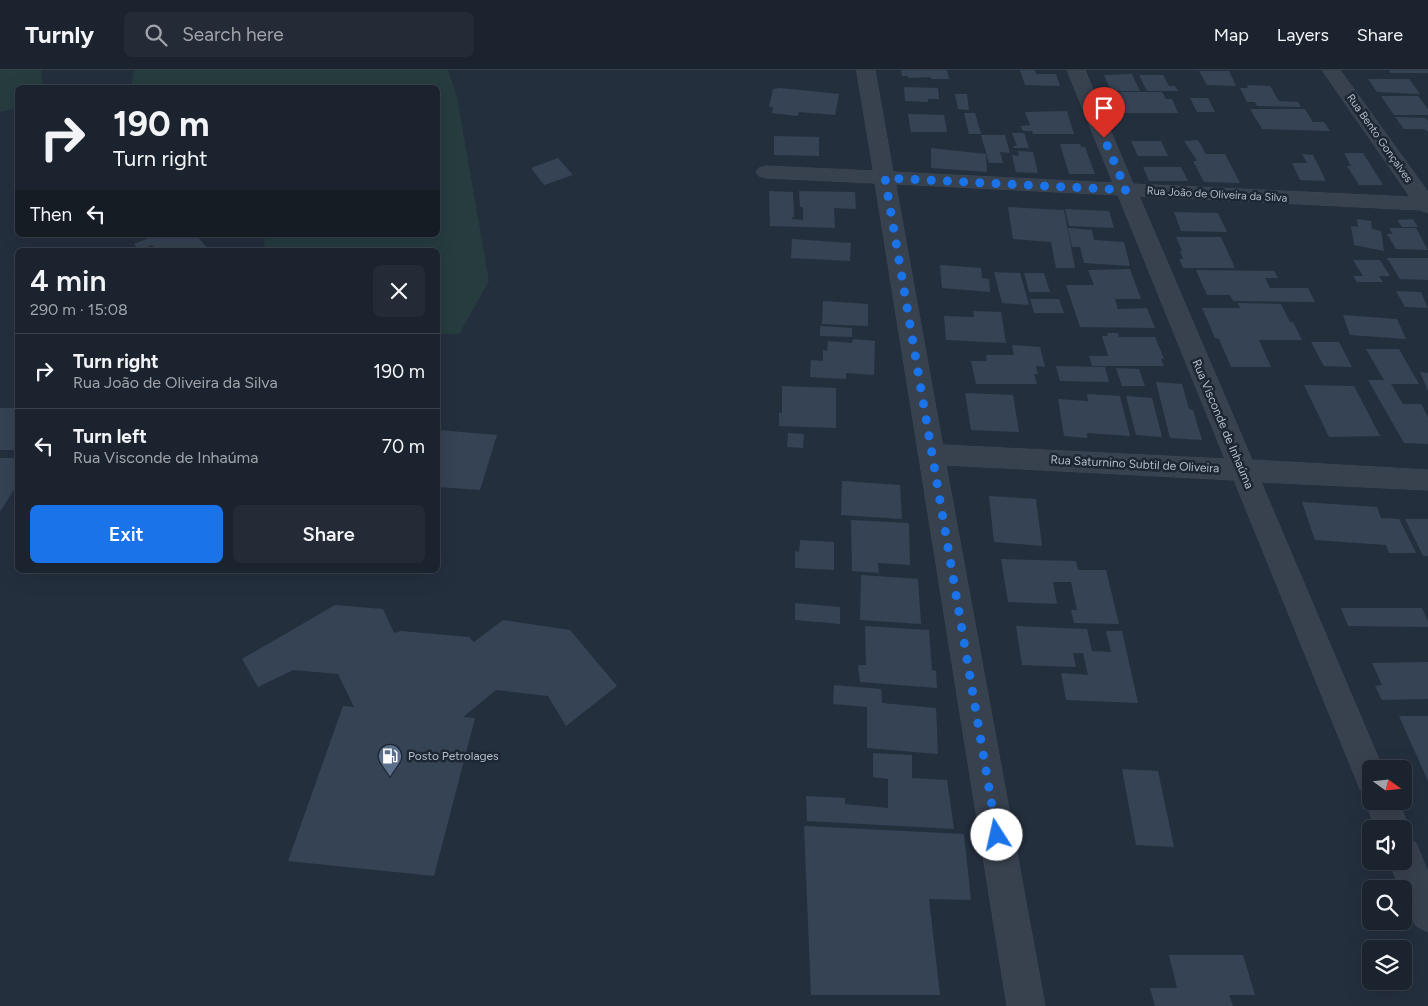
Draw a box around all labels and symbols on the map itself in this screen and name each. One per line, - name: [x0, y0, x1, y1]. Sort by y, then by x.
- pin: [1083, 87, 1125, 138]
- street label: Rua Bento Gonçalves: [1344, 92, 1415, 185]
- street label: Rua João de Oliveira da Silva: [1146, 184, 1288, 205]
- street label: Rua Visconde de Inhaúma: [1189, 357, 1257, 491]
- street label: Rua Saturnino Subtil de Oliveira: [1050, 453, 1220, 475]
- fuel station icon: Posto Petrolages: [377, 743, 403, 777]
- place label: Posto Petrolages: [408, 749, 499, 763]
- north arrow: [1362, 760, 1412, 810]
- position arrow: [970, 808, 1022, 860]

